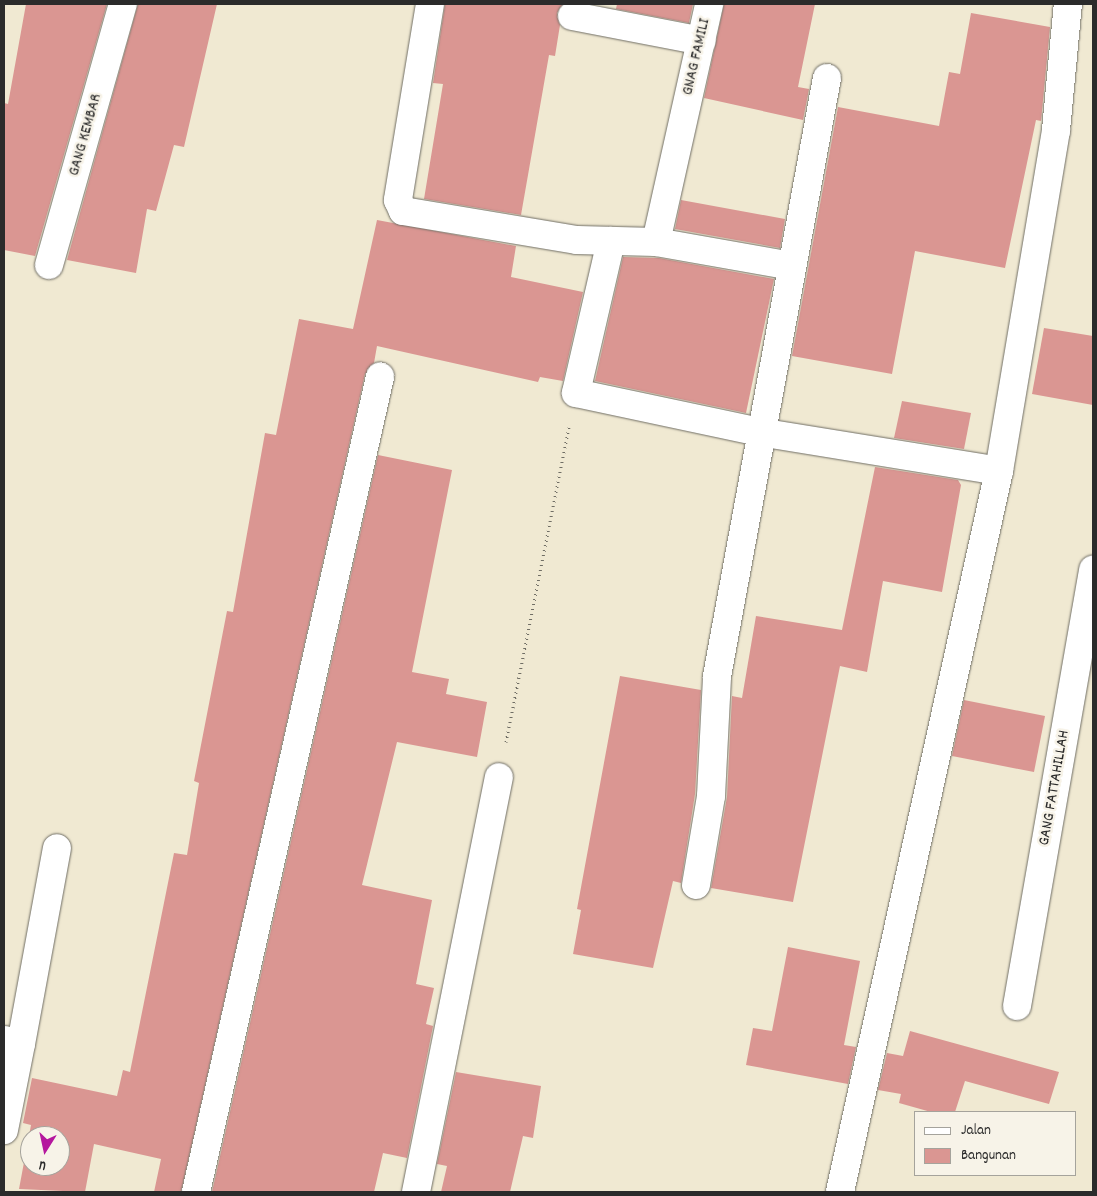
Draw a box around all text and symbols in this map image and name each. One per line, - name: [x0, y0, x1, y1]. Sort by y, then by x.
- street label: GNAG FAMILI: [679, 17, 715, 97]
- street label: GANG KEMBAR: [65, 92, 107, 178]
- street label: GANG FATTAHILLAH: [1035, 729, 1075, 847]
- legend: [914, 1111, 1077, 1176]
- text: Jalan: [961, 1120, 991, 1142]
- north arrow: [20, 1126, 70, 1176]
- text: Bangunan: [961, 1145, 1016, 1167]
- text: U: [38, 1154, 48, 1175]

